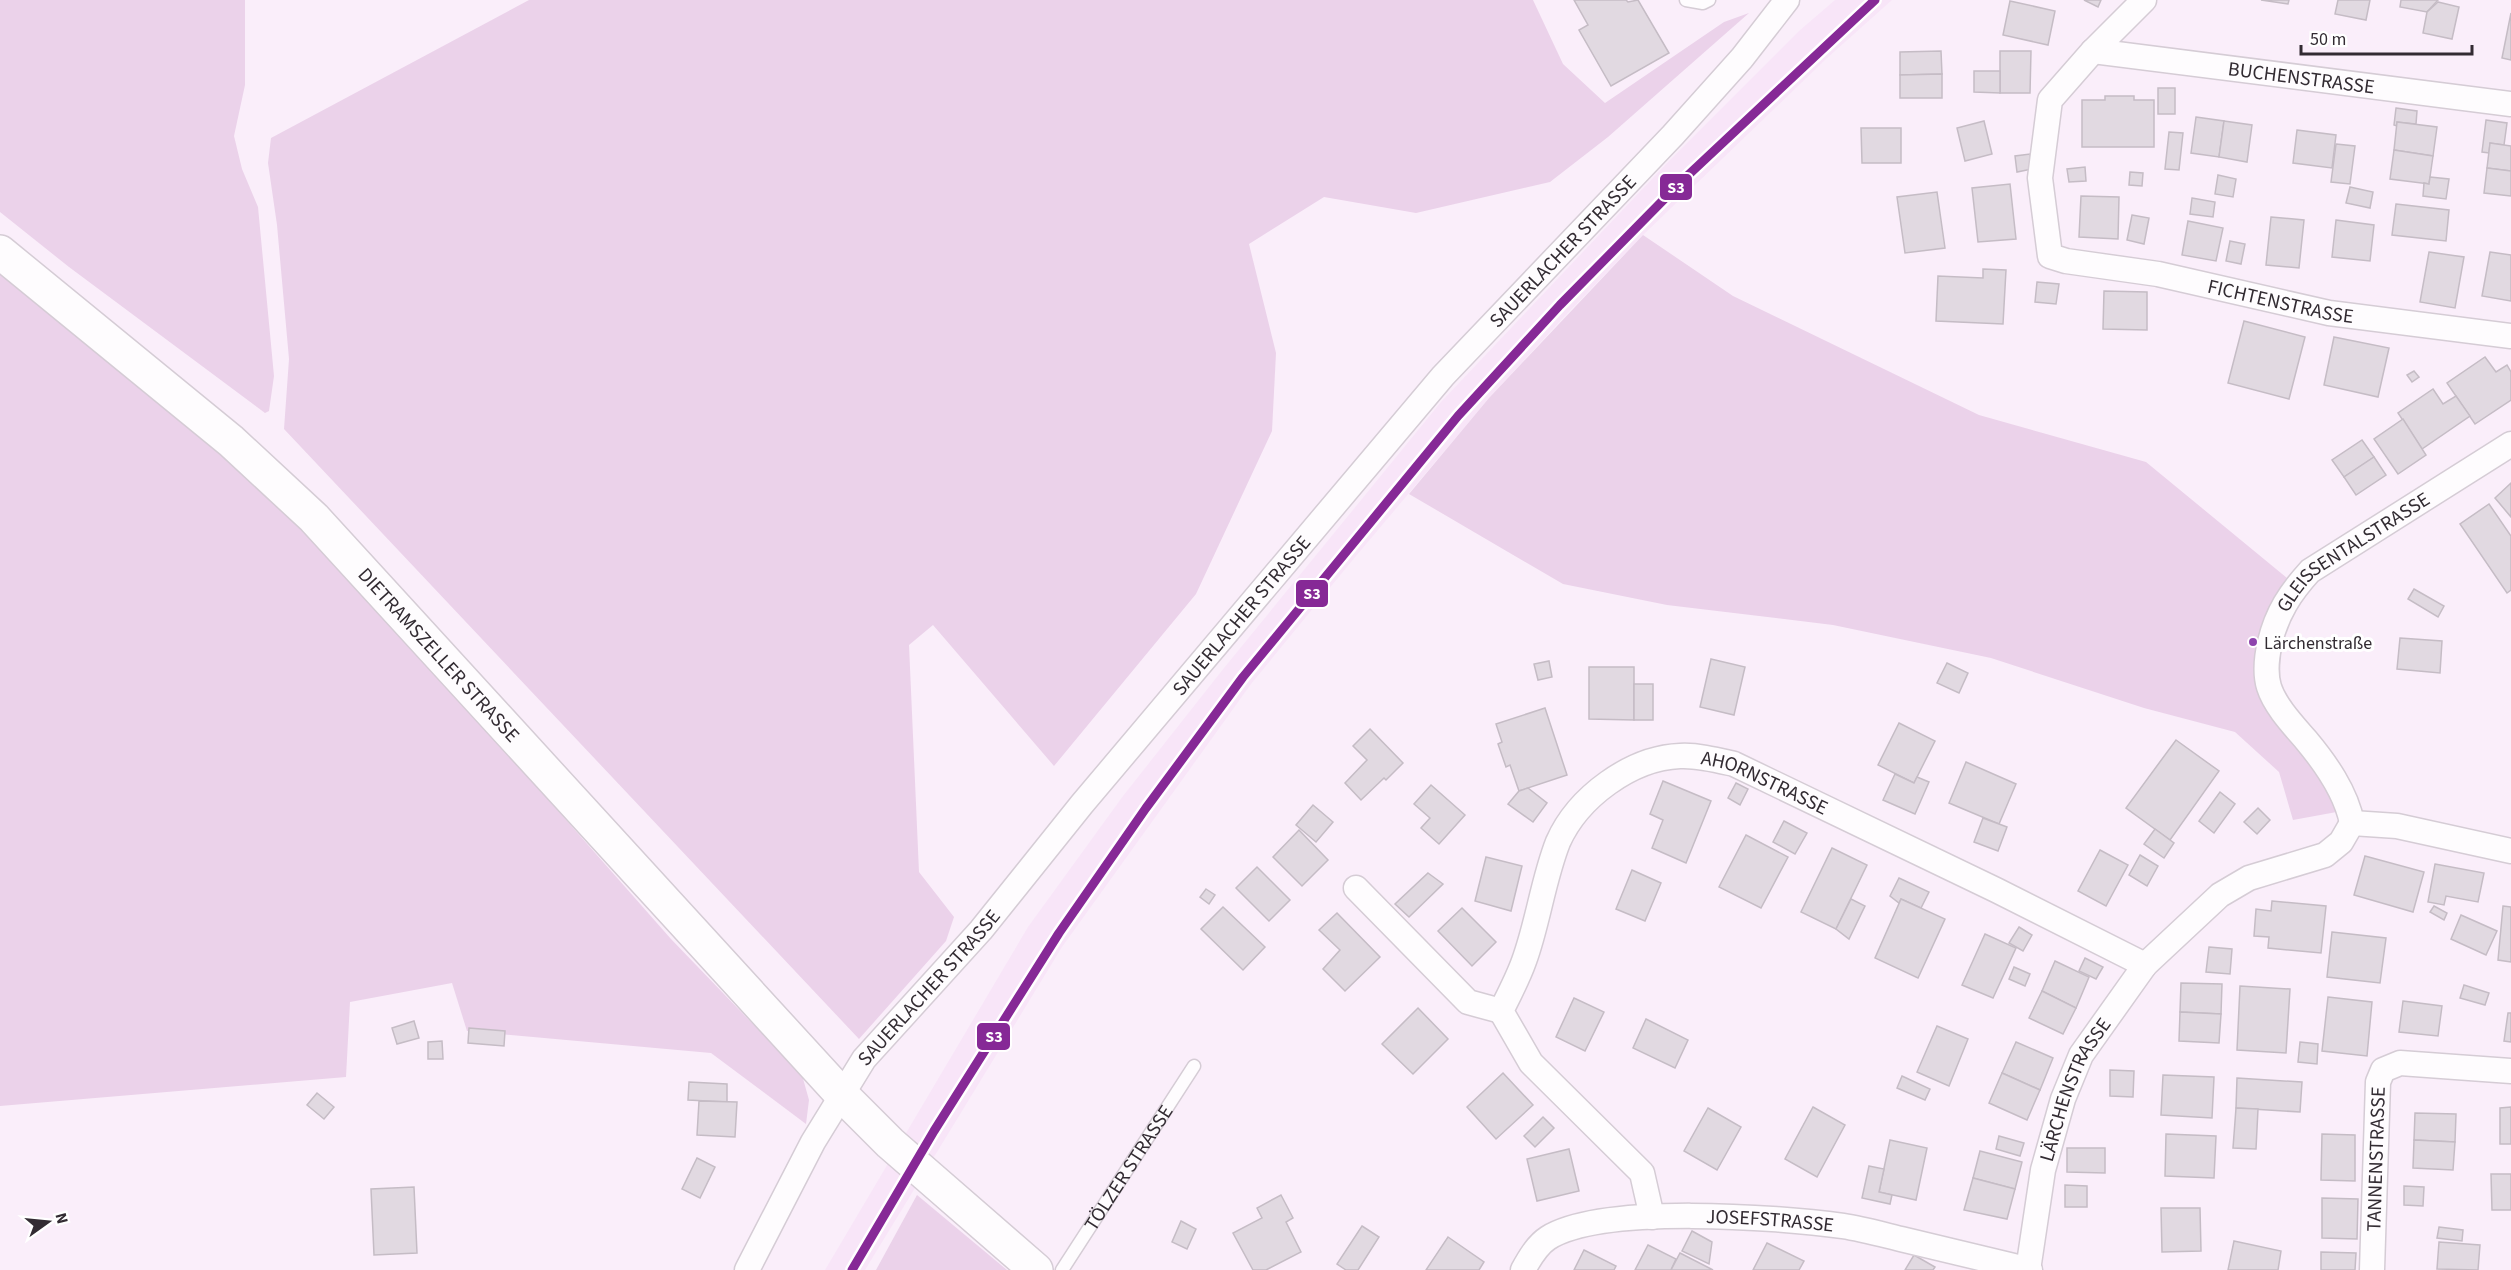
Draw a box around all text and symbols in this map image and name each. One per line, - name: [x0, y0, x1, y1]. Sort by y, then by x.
- scale bar: [2301, 18, 2472, 56]
- text: 50 m: [2310, 27, 2346, 52]
- street label: BUCHENSTRASSE: [2226, 55, 2376, 102]
- street label: SAUERLACHER STRASSE: [1483, 169, 1643, 334]
- line badge: S3: [1659, 173, 1693, 201]
- text: S3: [1667, 177, 1685, 199]
- street label: FICHTENSTRASSE: [2205, 273, 2355, 331]
- street label: GLEISSENTALSTRASSE: [2270, 486, 2435, 618]
- street label: SAUERLACHER STRASSE: [1166, 530, 1318, 702]
- street label: DIETRAMSZELLER STRASSE: [351, 562, 526, 749]
- line badge: S3: [1295, 579, 1329, 608]
- text: S3: [1303, 583, 1321, 605]
- place label: Lärchenstraße: [2264, 631, 2372, 656]
- marker: Lärchenstraße: [2247, 636, 2259, 648]
- street label: AHORNSTRASSE: [1699, 744, 1832, 822]
- street label: SAUERLACHER STRASSE: [851, 904, 1007, 1072]
- street label: LÄRCHENSTRASSE: [2033, 1012, 2118, 1165]
- line badge: S3: [976, 1022, 1011, 1051]
- text: S3: [985, 1026, 1003, 1048]
- street label: TANNENSTRASSE: [2360, 1086, 2393, 1232]
- street label: TÖLZER STRASSE: [1078, 1100, 1180, 1237]
- north arrow: [18, 1192, 78, 1252]
- street label: JOSEFSTRASSE: [1706, 1203, 1835, 1240]
- text: N: [50, 1210, 74, 1226]

